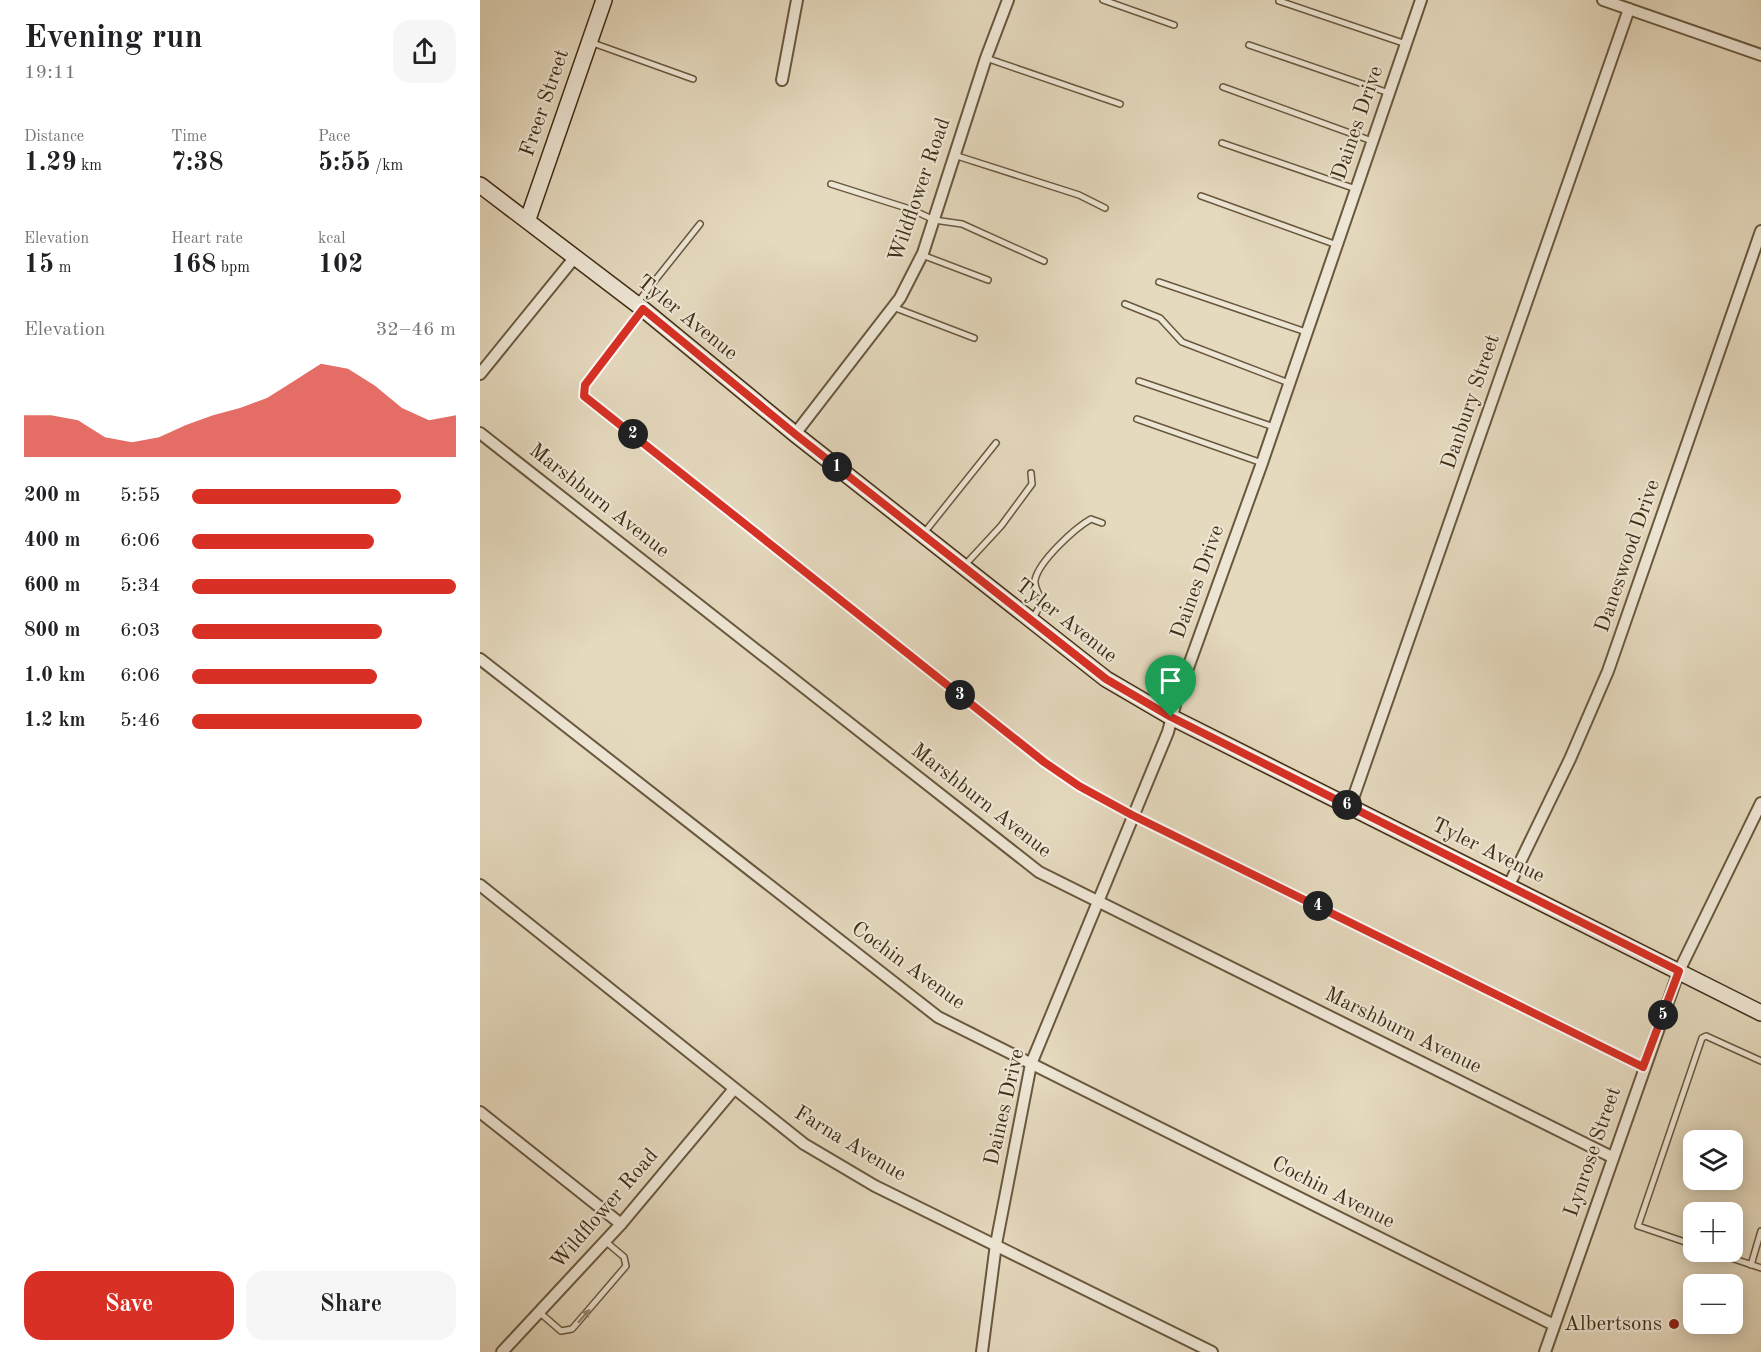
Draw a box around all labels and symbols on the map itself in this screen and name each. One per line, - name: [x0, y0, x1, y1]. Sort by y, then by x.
- street label: Freer Street: [517, 47, 573, 159]
- street label: Daines Drive: [1329, 63, 1387, 183]
- street label: Wildflower Road: [885, 115, 955, 265]
- street label: Tyler Avenue: [633, 271, 741, 365]
- street label: Danbury Street: [1438, 332, 1504, 472]
- pin: 2: [618, 419, 648, 449]
- street label: Marshburn Avenue: [525, 440, 673, 562]
- pin: 1: [822, 452, 852, 482]
- street label: Daneswood Drive: [1592, 477, 1664, 635]
- street label: Daines Drive: [1168, 523, 1228, 641]
- street label: Tyler Avenue: [1011, 575, 1121, 667]
- pin: [1145, 655, 1196, 717]
- pin: 3: [945, 680, 975, 710]
- street label: Marshburn Avenue: [907, 740, 1055, 862]
- pin: 6: [1332, 790, 1362, 820]
- street label: Tyler Avenue: [1428, 815, 1548, 887]
- pin: 4: [1303, 891, 1333, 921]
- street label: Cochin Avenue: [847, 918, 969, 1014]
- street label: Marshburn Avenue: [1321, 984, 1485, 1078]
- pin: 5: [1648, 1000, 1678, 1030]
- street label: Daines Drive: [981, 1047, 1029, 1167]
- street label: Lynrose Street: [1561, 1084, 1625, 1220]
- street label: Farna Avenue: [791, 1103, 909, 1185]
- street label: Wildflower Road: [547, 1145, 663, 1273]
- street label: Cochin Avenue: [1268, 1153, 1398, 1233]
- one-way arrow: [577, 1308, 591, 1323]
- place label: Albertsons: [1564, 1314, 1662, 1335]
- marker: Albertsons: [1667, 1317, 1681, 1331]

